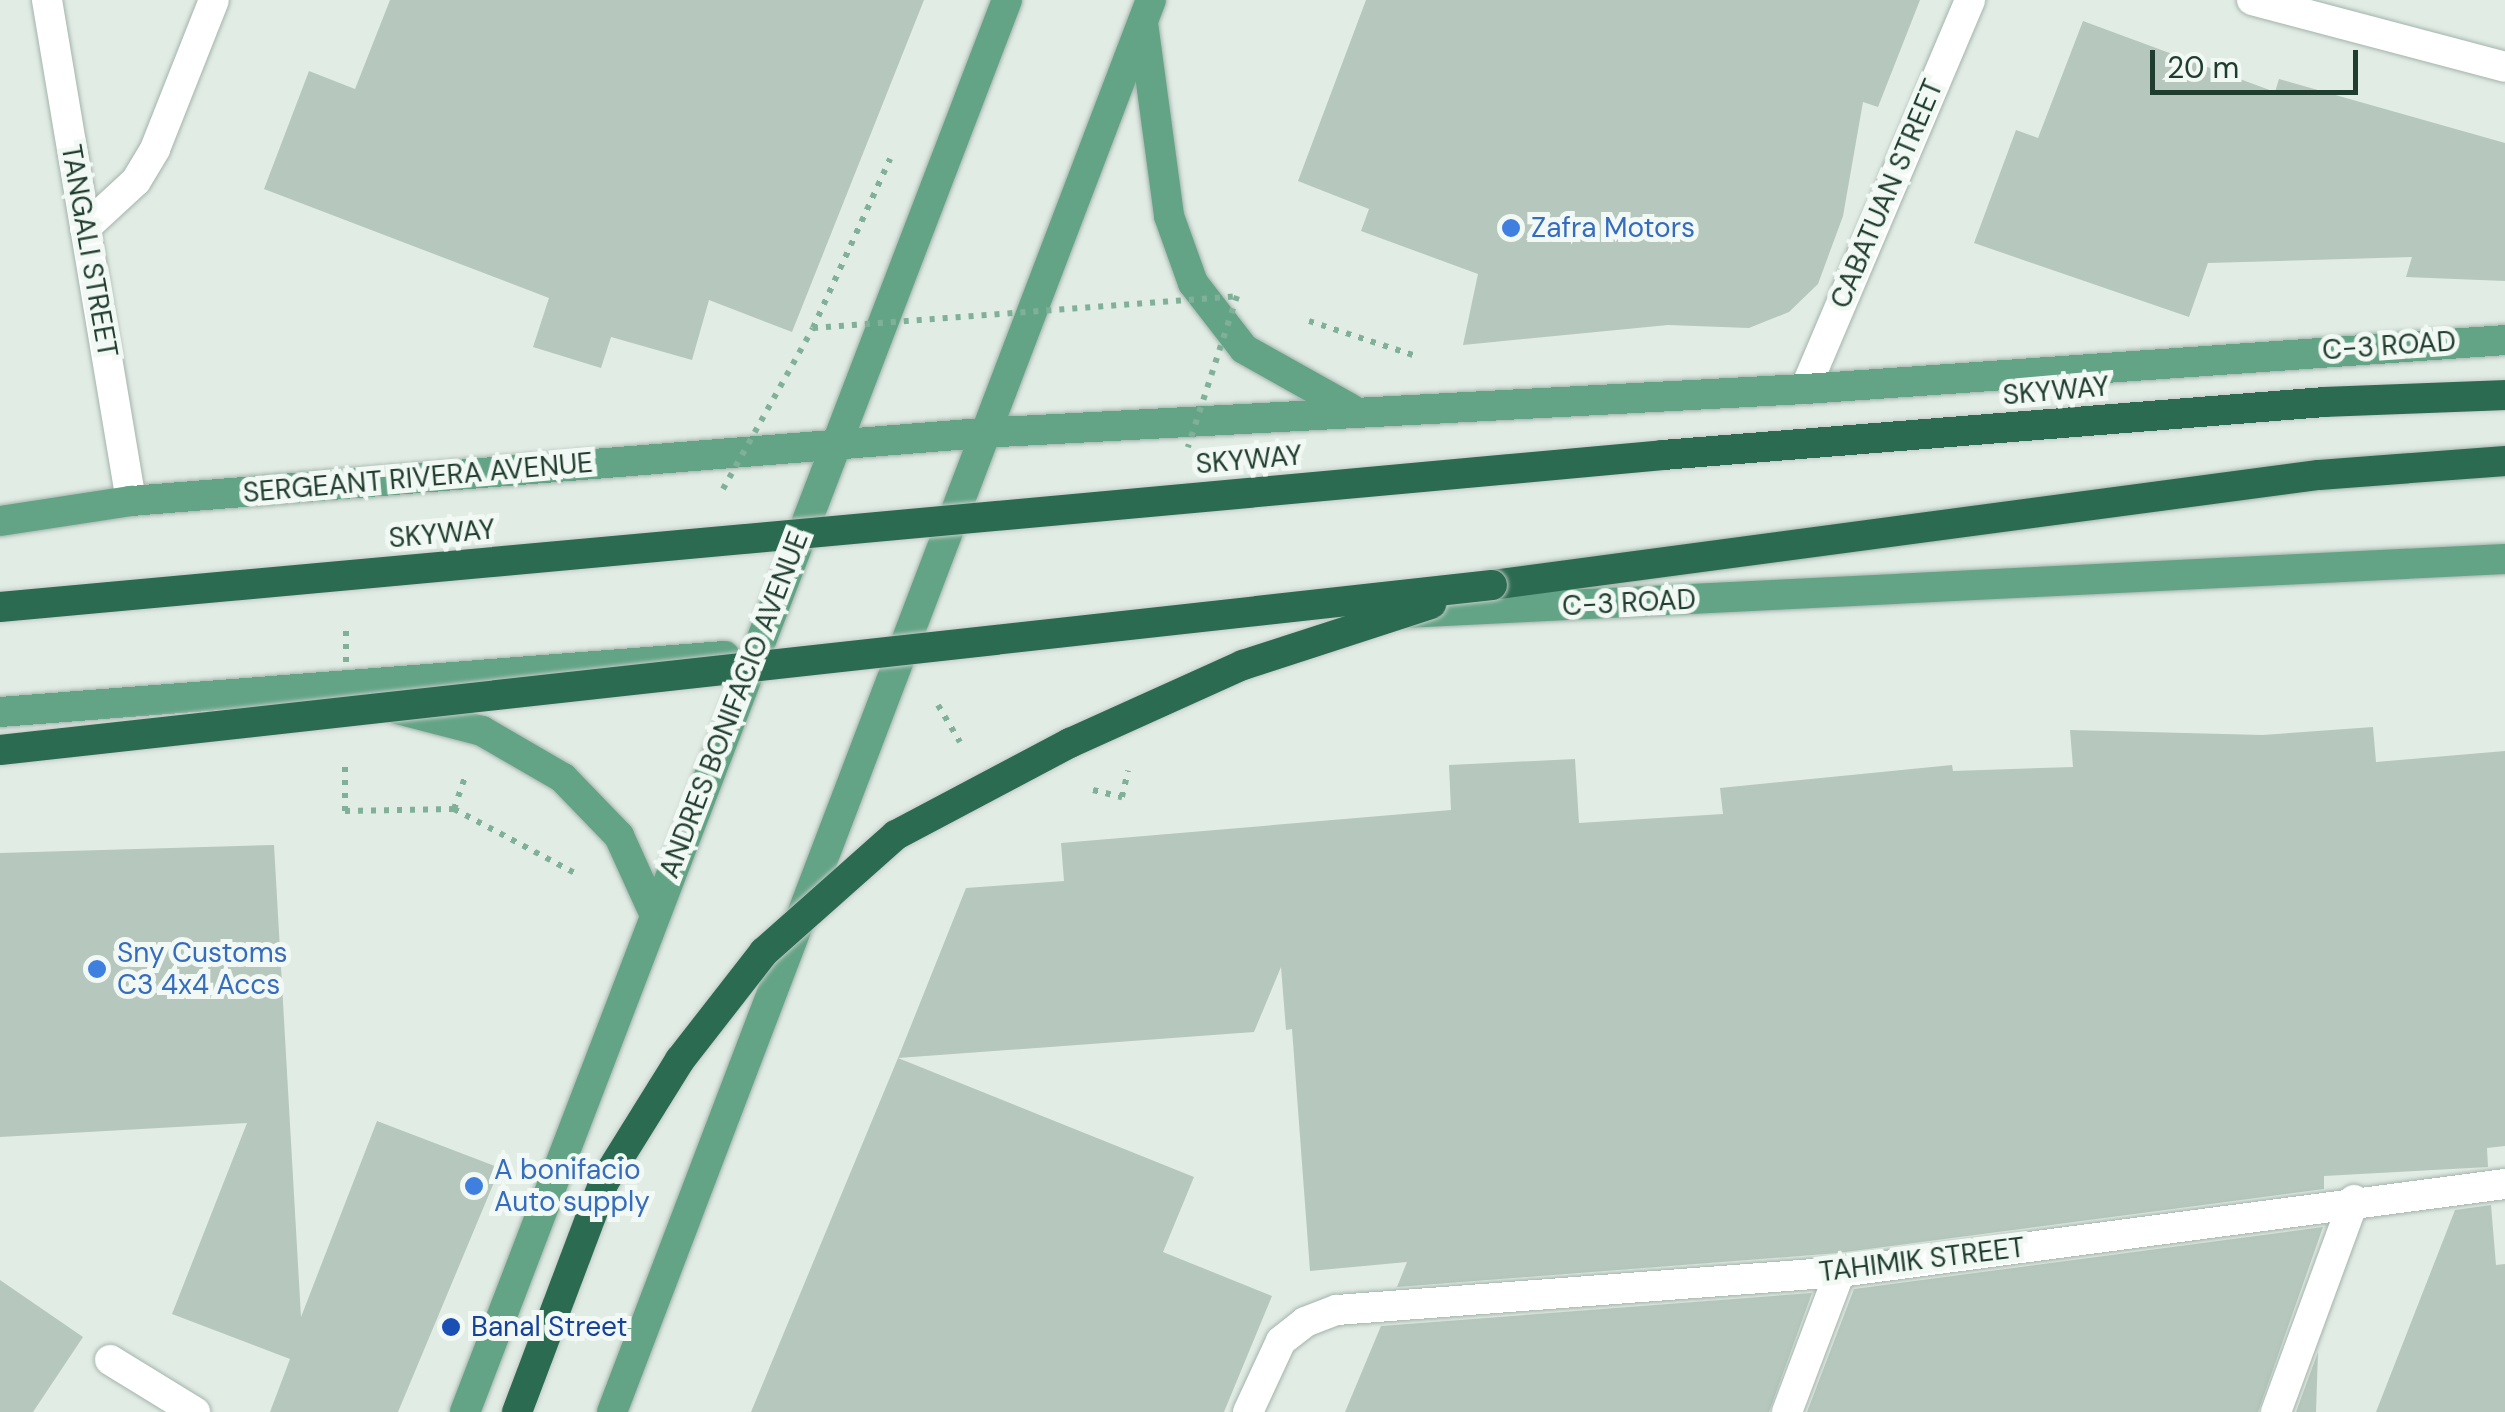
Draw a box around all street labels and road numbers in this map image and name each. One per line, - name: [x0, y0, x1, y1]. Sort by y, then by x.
- street label: CABATUAN STREET: [1824, 75, 1950, 313]
- street label: TANGALI STREET: [54, 142, 124, 360]
- street label: C-3 ROAD: [2321, 325, 2457, 367]
- street label: SKYWAY: [2001, 370, 2111, 412]
- street label: SKYWAY: [1194, 439, 1304, 481]
- street label: SERGEANT RIVERA AVENUE: [242, 446, 594, 510]
- street label: SKYWAY: [387, 513, 497, 555]
- street label: ANDRES BONIFACIO AVENUE: [652, 527, 816, 883]
- street label: C-3 ROAD: [1561, 583, 1697, 623]
- street label: TAHIMIK STREET: [1817, 1231, 2027, 1289]

